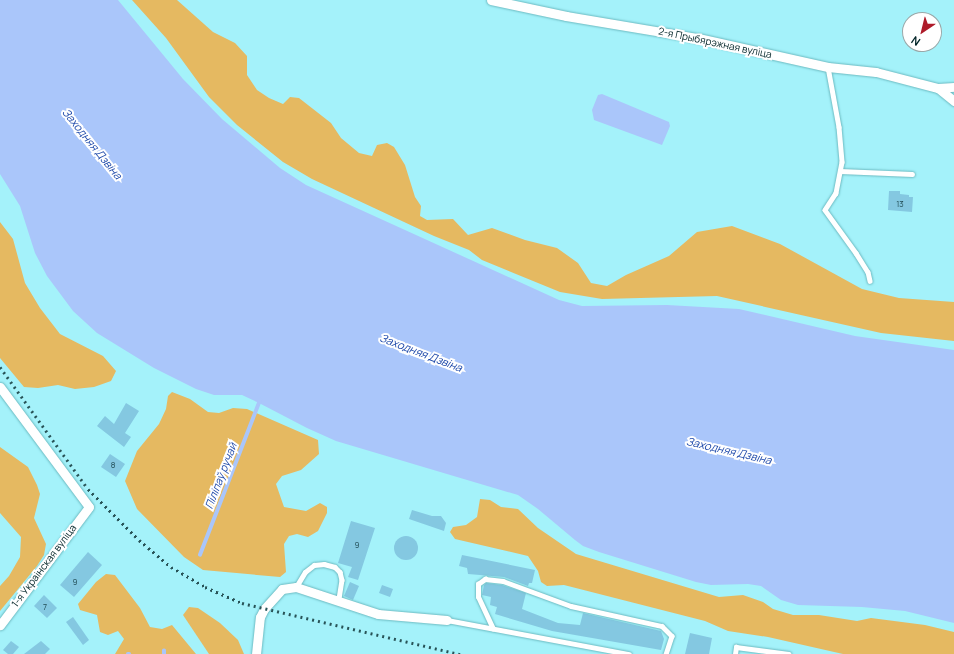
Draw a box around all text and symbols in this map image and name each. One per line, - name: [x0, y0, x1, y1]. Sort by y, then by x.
- north arrow: [902, 12, 942, 52]
- street label: 2-я Прыбярэжная вуліца: [657, 25, 773, 61]
- text: N: [908, 33, 923, 50]
- water label: Заходняя Дзвіна: [60, 106, 124, 182]
- house number: 13: [896, 199, 904, 209]
- water label: Заходняя Дзвіна: [378, 331, 464, 375]
- water label: Заходняя Дзвіна: [685, 435, 773, 467]
- water label: Піліпаў ручай: [202, 441, 240, 511]
- house number: 8: [111, 460, 115, 470]
- street label: 1-я Украінская вуліца: [9, 522, 79, 610]
- house number: 9: [355, 540, 359, 550]
- house number: 9: [73, 577, 77, 587]
- house number: 7: [43, 602, 47, 612]

